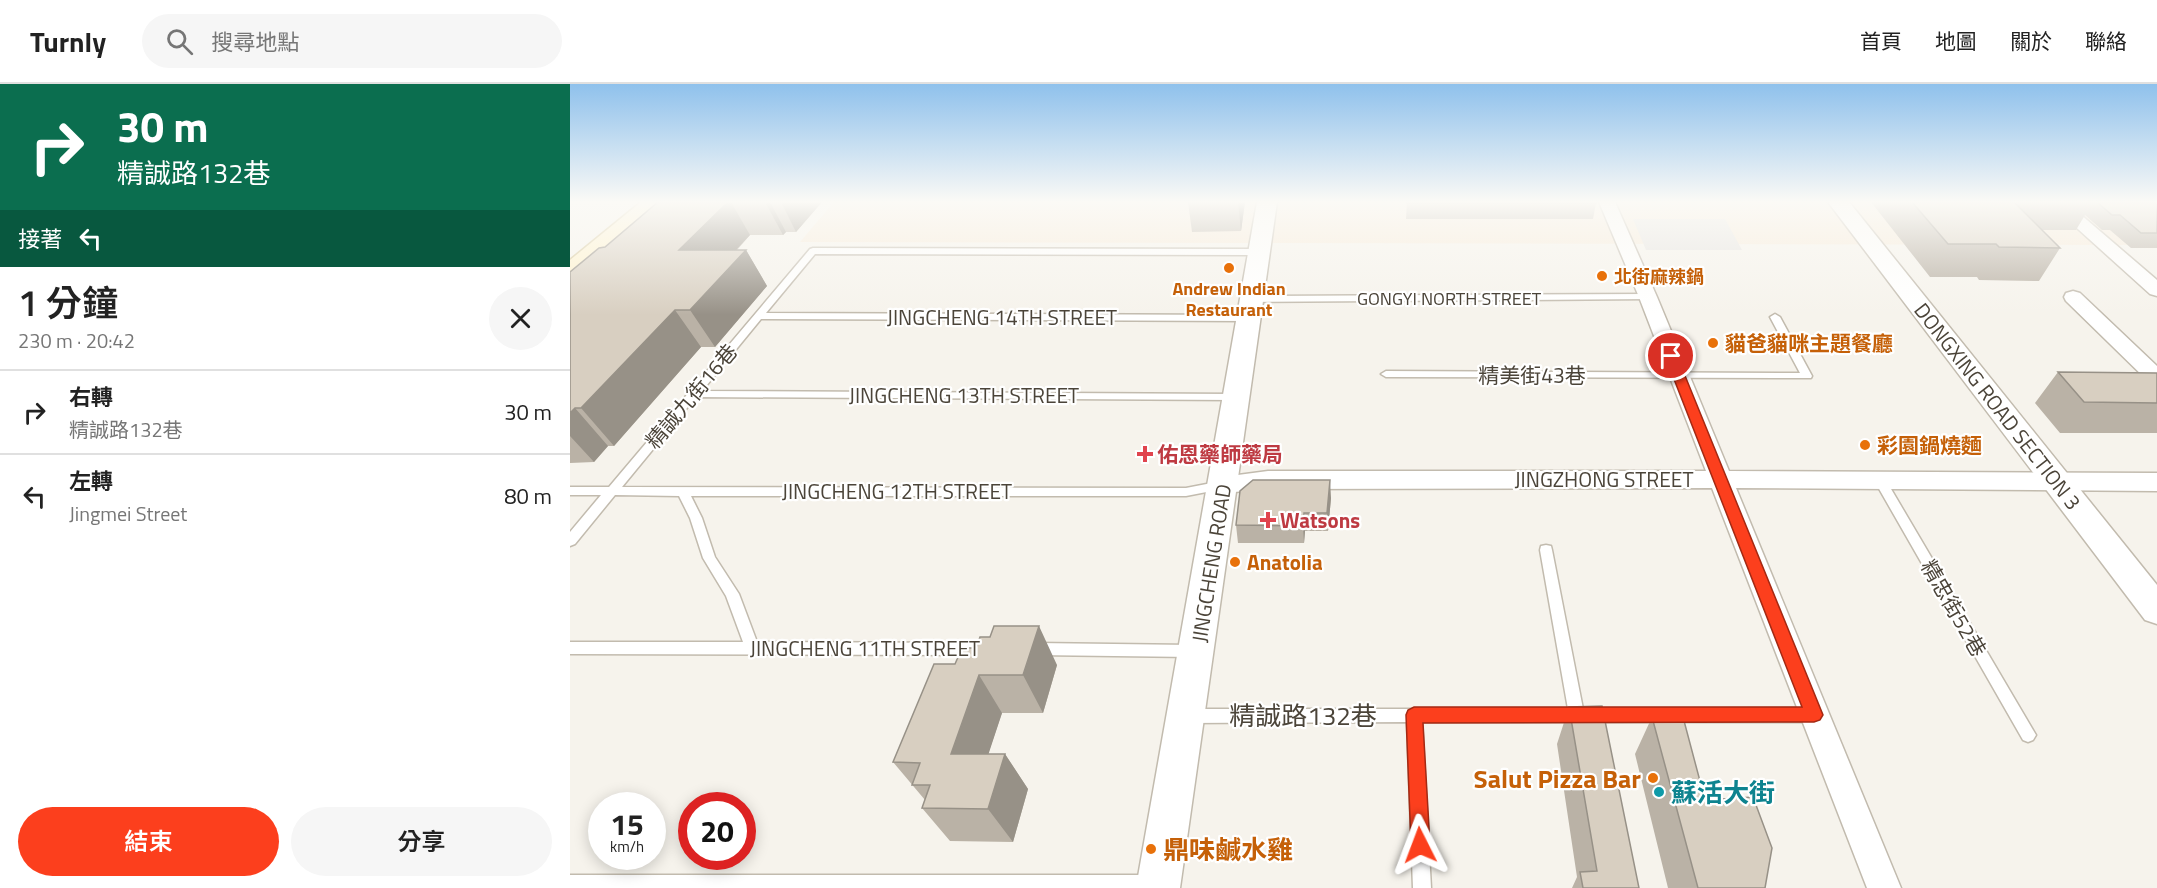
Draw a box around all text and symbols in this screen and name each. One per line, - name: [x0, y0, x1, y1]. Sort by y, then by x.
- search box: [142, 14, 562, 68]
- text: Turnly: [30, 20, 106, 63]
- icon: search: [163, 25, 196, 58]
- text: 搜尋地點: [211, 25, 299, 59]
- text: 首頁: [1860, 25, 1902, 57]
- text: 地圖: [1935, 25, 1977, 57]
- text: 關於: [2010, 25, 2052, 57]
- text: 聯絡: [2085, 25, 2127, 57]
- text: 30 m: [117, 94, 209, 158]
- icon: right: [18, 108, 96, 186]
- text: 精誠路132巷: [117, 152, 270, 193]
- text: 接著: [18, 222, 62, 256]
- icon: left: [74, 222, 107, 255]
- marker: Andrew Indian Restaurant: [1222, 261, 1236, 275]
- place label: 北街麻辣鍋: [1614, 263, 1704, 290]
- marker: 北街麻辣鍋: [1595, 269, 1609, 283]
- text: 1 分鐘: [18, 275, 118, 330]
- place label: Andrew Indian Restaurant: [1172, 275, 1286, 323]
- street label: GONGYI NORTH STREET: [1357, 285, 1542, 312]
- button: close: [489, 287, 552, 350]
- street label: DONGXING ROAD SECTION 3: [1907, 296, 2089, 516]
- street label: JINGCHENG 14TH STREET: [887, 301, 1117, 333]
- text: 230 m · 20:42: [18, 325, 135, 356]
- place label: 貓爸貓咪主題餐廳: [1725, 327, 1893, 359]
- pin: [1645, 330, 1696, 381]
- street label: 精誠九街16巷: [637, 336, 745, 456]
- marker: 貓爸貓咪主題餐廳: [1706, 336, 1720, 350]
- icon: arrive: [1654, 339, 1687, 372]
- street label: 精美街43巷: [1478, 359, 1586, 391]
- street label: JINGCHENG 13TH STREET: [849, 379, 1079, 411]
- text: 右轉: [69, 380, 113, 414]
- text: 30 m: [504, 395, 552, 429]
- icon: right: [18, 396, 51, 429]
- text: 精誠路132巷: [69, 414, 183, 445]
- place label: 彩園鍋燒麵: [1877, 429, 1982, 461]
- place label: 佑恩藥師藥局: [1157, 438, 1283, 470]
- marker: 彩園鍋燒麵: [1858, 438, 1872, 452]
- marker: 佑恩藥師藥局: [1138, 447, 1152, 461]
- street label: JINGZHONG STREET: [1514, 463, 1694, 495]
- text: 左轉: [69, 464, 113, 498]
- street label: JINGCHENG 12TH STREET: [782, 475, 1012, 507]
- text: 80 m: [504, 479, 552, 513]
- icon: left: [18, 480, 51, 513]
- street label: JINGCHENG ROAD: [1183, 482, 1239, 644]
- text: Jingmei Street: [69, 498, 187, 529]
- place label: Watsons: [1280, 504, 1360, 536]
- marker: Watsons: [1261, 513, 1275, 527]
- place label: Anatolia: [1247, 546, 1323, 578]
- street label: 精忠街52巷: [1913, 553, 1995, 663]
- marker: Anatolia: [1228, 555, 1242, 569]
- street label: JINGCHENG 11TH STREET: [750, 632, 980, 664]
- street label: 精誠路132巷: [1229, 696, 1377, 735]
- place label: Salut Pizza Bar: [1474, 759, 1641, 798]
- marker: Salut Pizza Bar: [1646, 771, 1660, 785]
- place label: 蘇活大街: [1671, 773, 1775, 812]
- marker: 蘇活大街: [1652, 785, 1666, 799]
- speed limit sign: 20: [678, 792, 756, 870]
- text: 15: [610, 801, 644, 847]
- button: 結束: [18, 807, 279, 876]
- button: 分享: [291, 807, 552, 876]
- position arrow: [1388, 813, 1452, 877]
- place label: 鼎味鹹水雞: [1163, 830, 1293, 869]
- text: km/h: [610, 835, 644, 858]
- marker: 鼎味鹹水雞: [1144, 842, 1158, 856]

